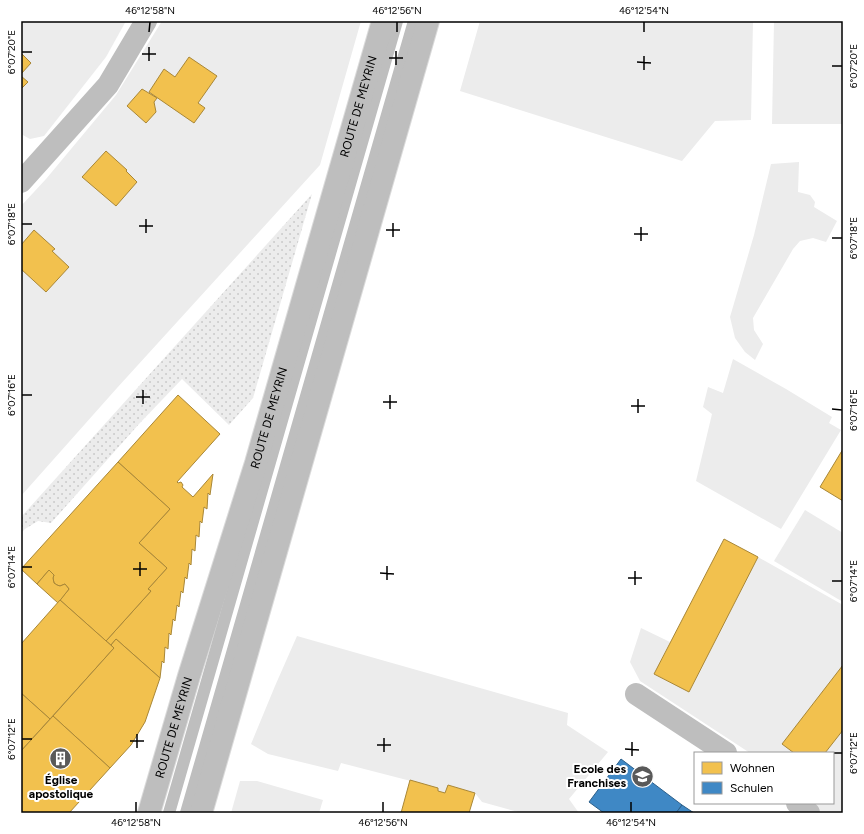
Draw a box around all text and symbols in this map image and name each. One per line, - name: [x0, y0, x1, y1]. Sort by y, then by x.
- text: 46°12'58"N: [125, 4, 175, 17]
- text: 46°12'56"N: [372, 4, 422, 17]
- text: 46°12'54"N: [619, 4, 669, 17]
- text: 6°07'20"E: [5, 30, 18, 74]
- text: 6°07'20"E: [847, 44, 860, 88]
- street label: ROUTE DE MEYRIN: [337, 54, 380, 159]
- text: 6°07'18"E: [5, 203, 18, 245]
- text: 6°07'18"E: [847, 217, 860, 259]
- street label: ROUTE DE MEYRIN: [248, 366, 290, 470]
- text: 6°07'16"E: [5, 374, 18, 416]
- text: 6°07'16"E: [847, 389, 860, 431]
- text: 6°07'14"E: [5, 546, 18, 588]
- text: 6°07'14"E: [847, 560, 860, 602]
- street label: ROUTE DE MEYRIN: [153, 675, 195, 780]
- text: 6°07'12"E: [5, 718, 18, 760]
- text: 6°07'12"E: [847, 732, 860, 774]
- building icon: Église apostolique: [48, 746, 74, 772]
- legend: [694, 752, 834, 804]
- text: Wohnen: [730, 761, 775, 775]
- place label: Ecole des Franchises: [567, 762, 626, 790]
- school or university icon: Ecole des Franchises: [629, 763, 655, 789]
- place label: Église apostolique: [29, 773, 94, 801]
- text: Schulen: [730, 781, 773, 795]
- text: 46°12'58"N: [111, 816, 161, 829]
- text: 46°12'56"N: [358, 816, 408, 829]
- text: 46°12'54"N: [606, 816, 656, 829]

